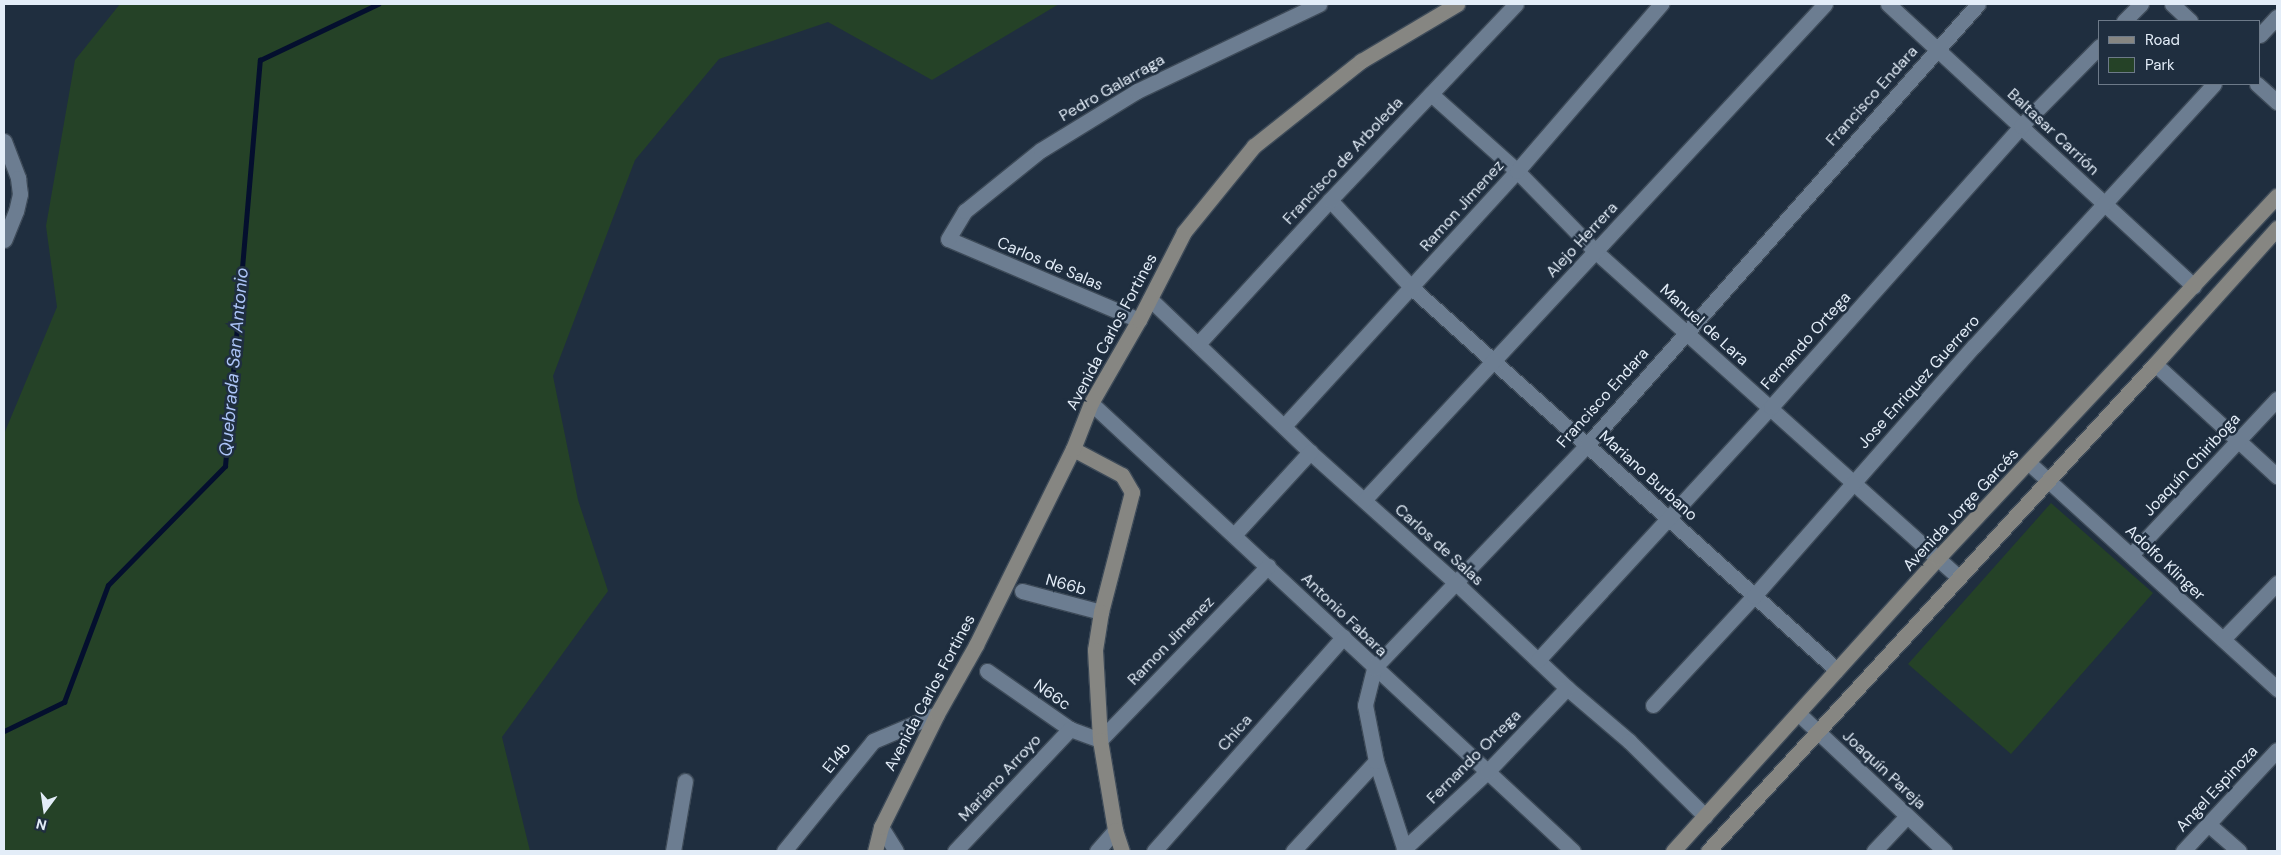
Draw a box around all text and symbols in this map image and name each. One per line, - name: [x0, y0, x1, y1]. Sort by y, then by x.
- legend: [2098, 20, 2261, 85]
- text: Road: [2145, 30, 2180, 50]
- street label: Francisco Endara: [1822, 42, 1922, 150]
- street label: Pedro Galarraga: [1056, 50, 1168, 126]
- text: Park: [2145, 55, 2175, 75]
- street label: Baltasar Carrión: [2003, 85, 2103, 179]
- street label: Francisco de Arboleda: [1279, 93, 1407, 229]
- street label: Ramon Jimenez: [1416, 156, 1508, 256]
- street label: Alejo Herrera: [1542, 198, 1622, 282]
- street label: Carlos de Salas: [994, 233, 1106, 295]
- street label: Avenida Carlos Fortines: [1063, 250, 1161, 414]
- water label: Quebrada San Antonio: [215, 267, 253, 457]
- street label: Manuel de Lara: [1656, 280, 1752, 370]
- street label: Fernando Ortega: [1757, 288, 1855, 394]
- street label: Jose Enriquez Guerrero: [1854, 311, 1984, 453]
- street label: Francisco Endara: [1553, 344, 1653, 452]
- street label: Joaquín Chiriboga: [2139, 410, 2245, 520]
- street label: Mariano Burbano: [1595, 427, 1701, 525]
- street label: Avenida Jorge Garcés: [1899, 445, 2023, 575]
- street label: Carlos de Salas: [1391, 500, 1487, 590]
- street label: Adolfo Klinger: [2121, 521, 2209, 605]
- street label: Antonio Fabara: [1297, 569, 1391, 661]
- street label: N66b: [1044, 570, 1088, 600]
- street label: Ramon Jimenez: [1124, 593, 1218, 689]
- street label: Avenida Carlos Fortines: [881, 611, 979, 775]
- street label: N66c: [1030, 676, 1074, 714]
- street label: Fernando Ortega: [1423, 706, 1525, 808]
- street label: Chica: [1214, 711, 1256, 755]
- street label: Joaquín Pareja: [1838, 726, 1930, 814]
- street label: Mariano Arroyo: [955, 730, 1045, 826]
- street label: E14b: [819, 739, 855, 777]
- street label: Angel Espinoza: [2172, 742, 2262, 836]
- north arrow: [20, 785, 70, 835]
- text: N: [34, 815, 49, 835]

